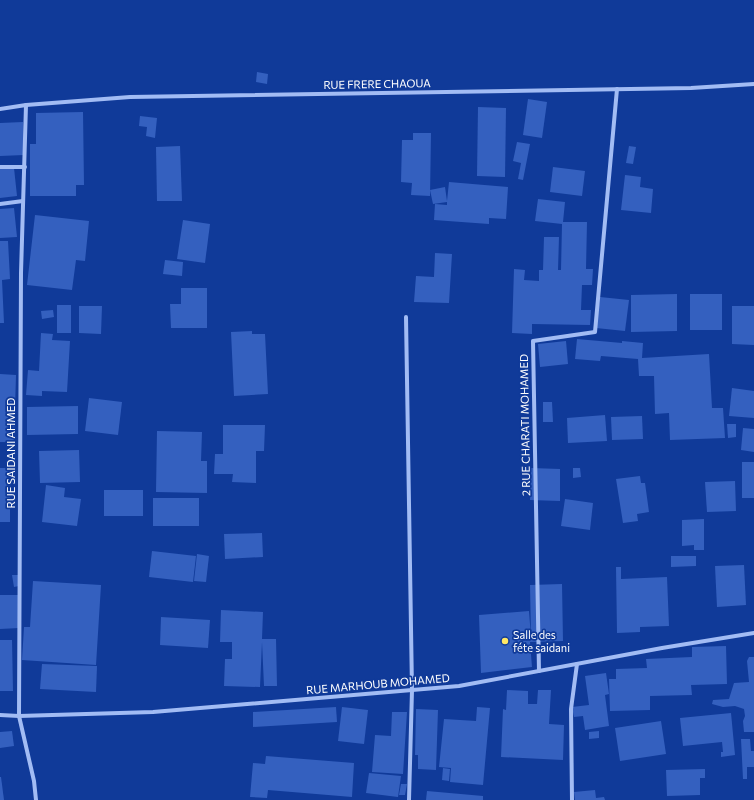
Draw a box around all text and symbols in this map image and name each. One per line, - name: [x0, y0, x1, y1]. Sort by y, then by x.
- street label: RUE FRERE CHAOUA: [323, 76, 431, 91]
- street label: 2 RUE CHARATI MOHAMED: [517, 354, 532, 496]
- street label: RUE SAIDANI AHMED: [4, 398, 17, 508]
- place label: Salle des féte saidani: [513, 628, 570, 654]
- marker: Salle des féte saidani: [500, 636, 510, 646]
- street label: RUE MARHOUB MOHAMED: [306, 671, 450, 696]

